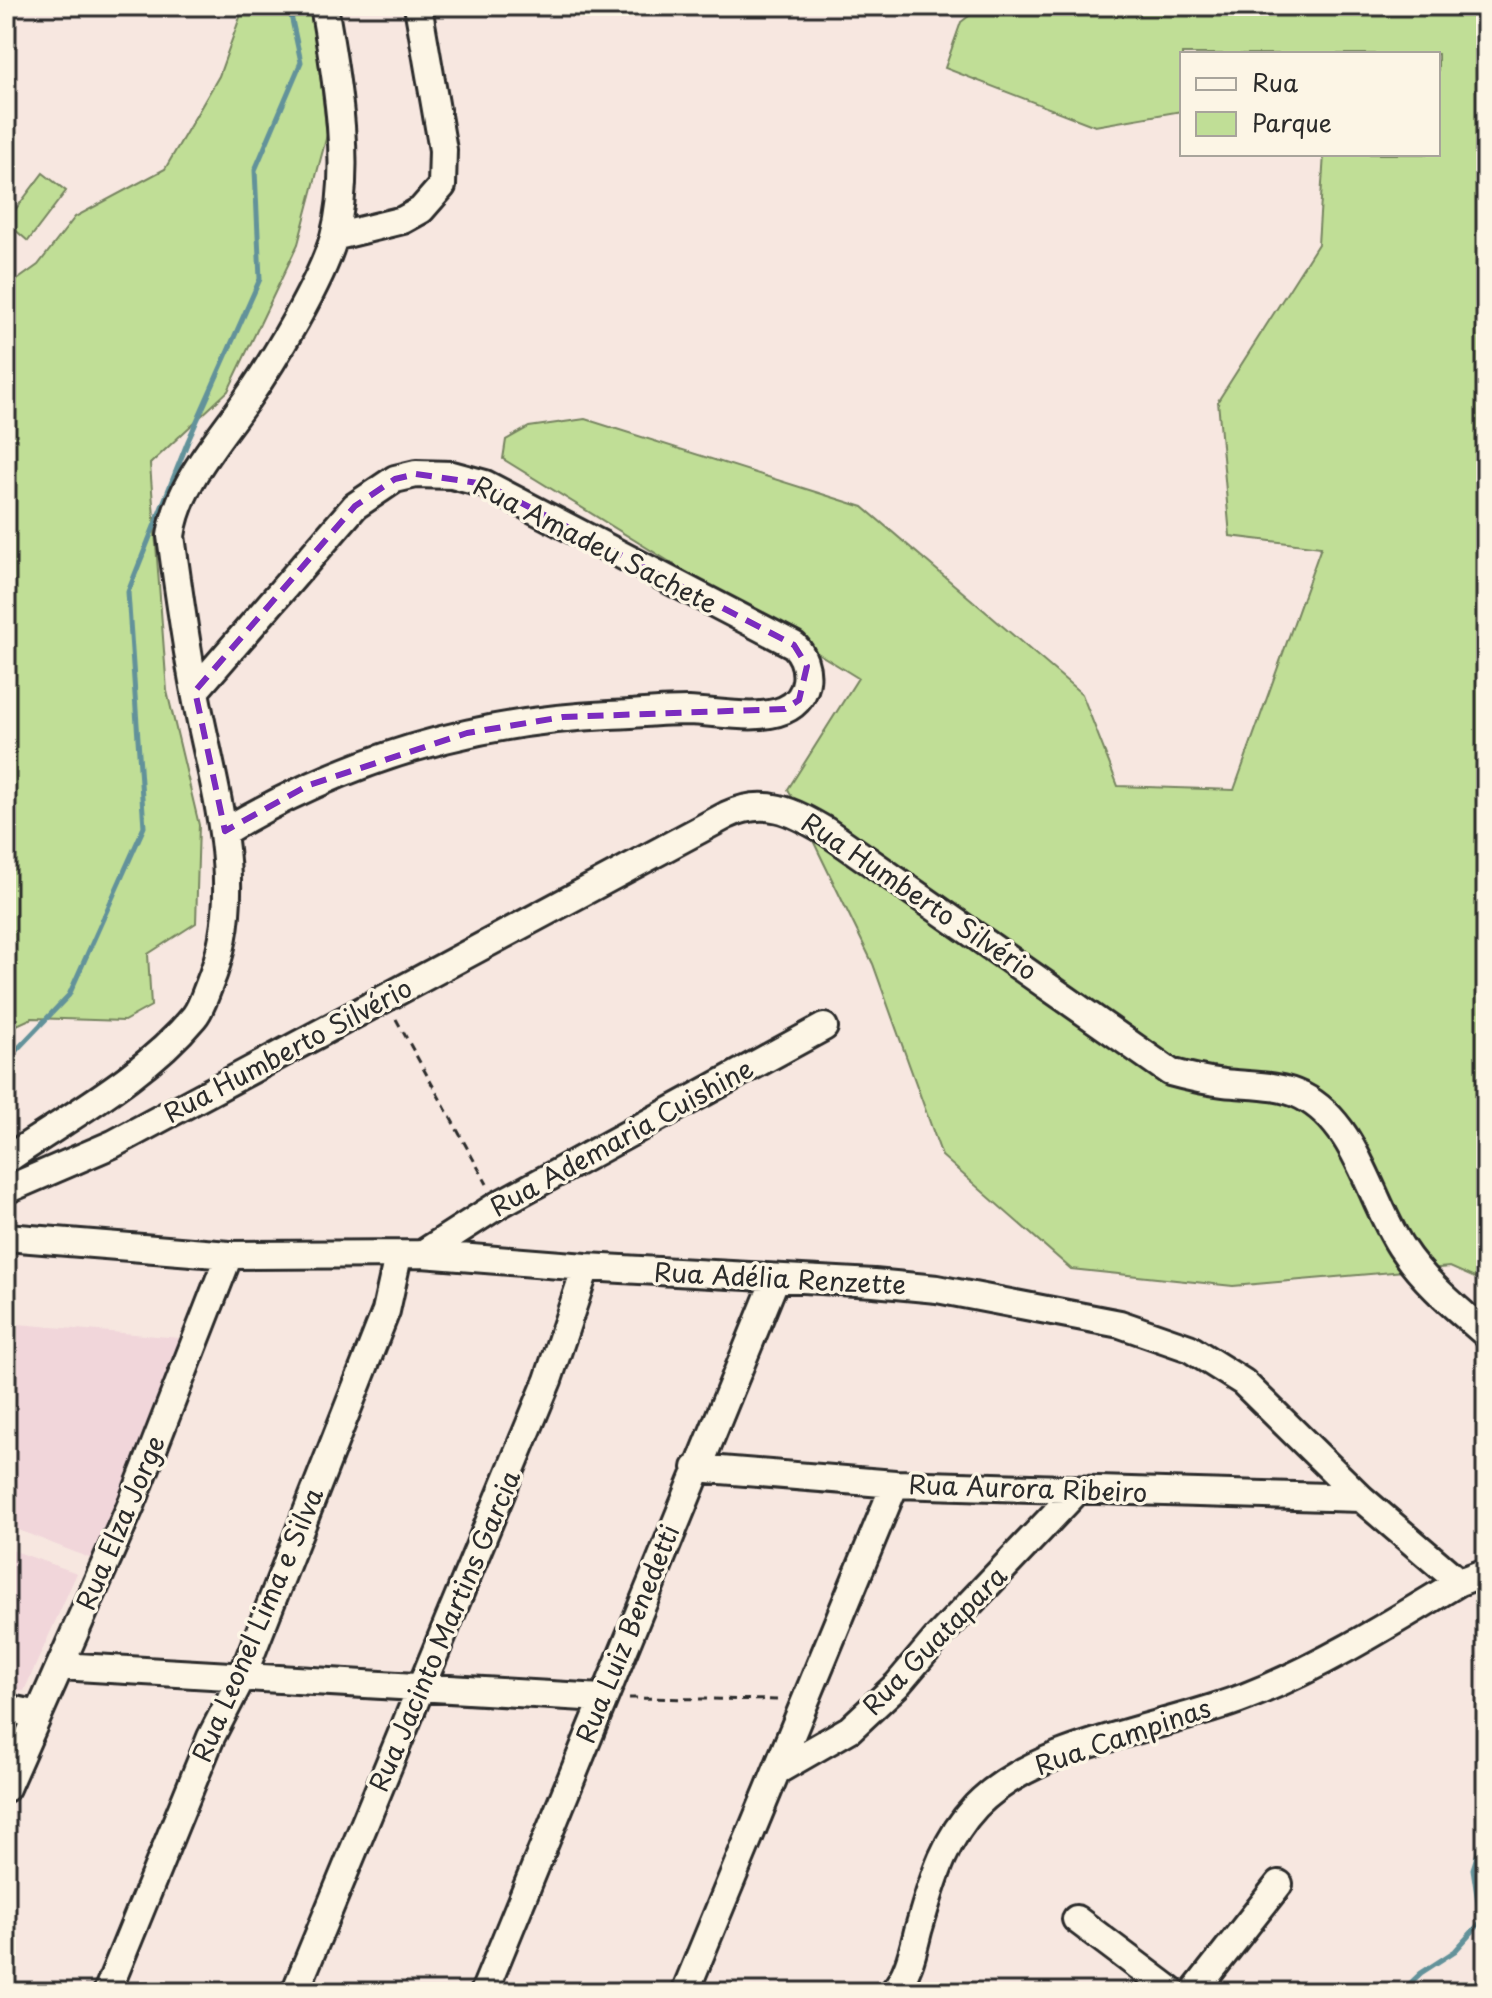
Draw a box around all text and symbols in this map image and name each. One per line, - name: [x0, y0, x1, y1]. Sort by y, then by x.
- legend: [1180, 52, 1440, 156]
- text: Rua: [1252, 64, 1298, 100]
- text: Parque: [1252, 104, 1332, 140]
- street label: Rua Amadeu Sachete: [467, 465, 724, 622]
- street label: Rua Humberto Silvério: [794, 802, 1045, 989]
- street label: Rua Humberto Silvério: [156, 968, 419, 1132]
- street label: Rua Ademaria Cuishine: [482, 1048, 760, 1225]
- street label: Rua Adélia Renzette: [653, 1251, 907, 1304]
- street label: Rua Elza Jorge: [65, 1429, 174, 1616]
- street label: Rua Jacinto Martins Garcia: [358, 1464, 529, 1797]
- street label: Rua Aurora Ribeiro: [908, 1464, 1148, 1511]
- street label: Rua Leonel Lima e Silva: [181, 1481, 332, 1768]
- street label: Rua Luiz Benedetti: [565, 1518, 688, 1749]
- street label: Rua Guatapara: [853, 1556, 1016, 1723]
- street label: Rua Campinas: [1029, 1687, 1216, 1784]

